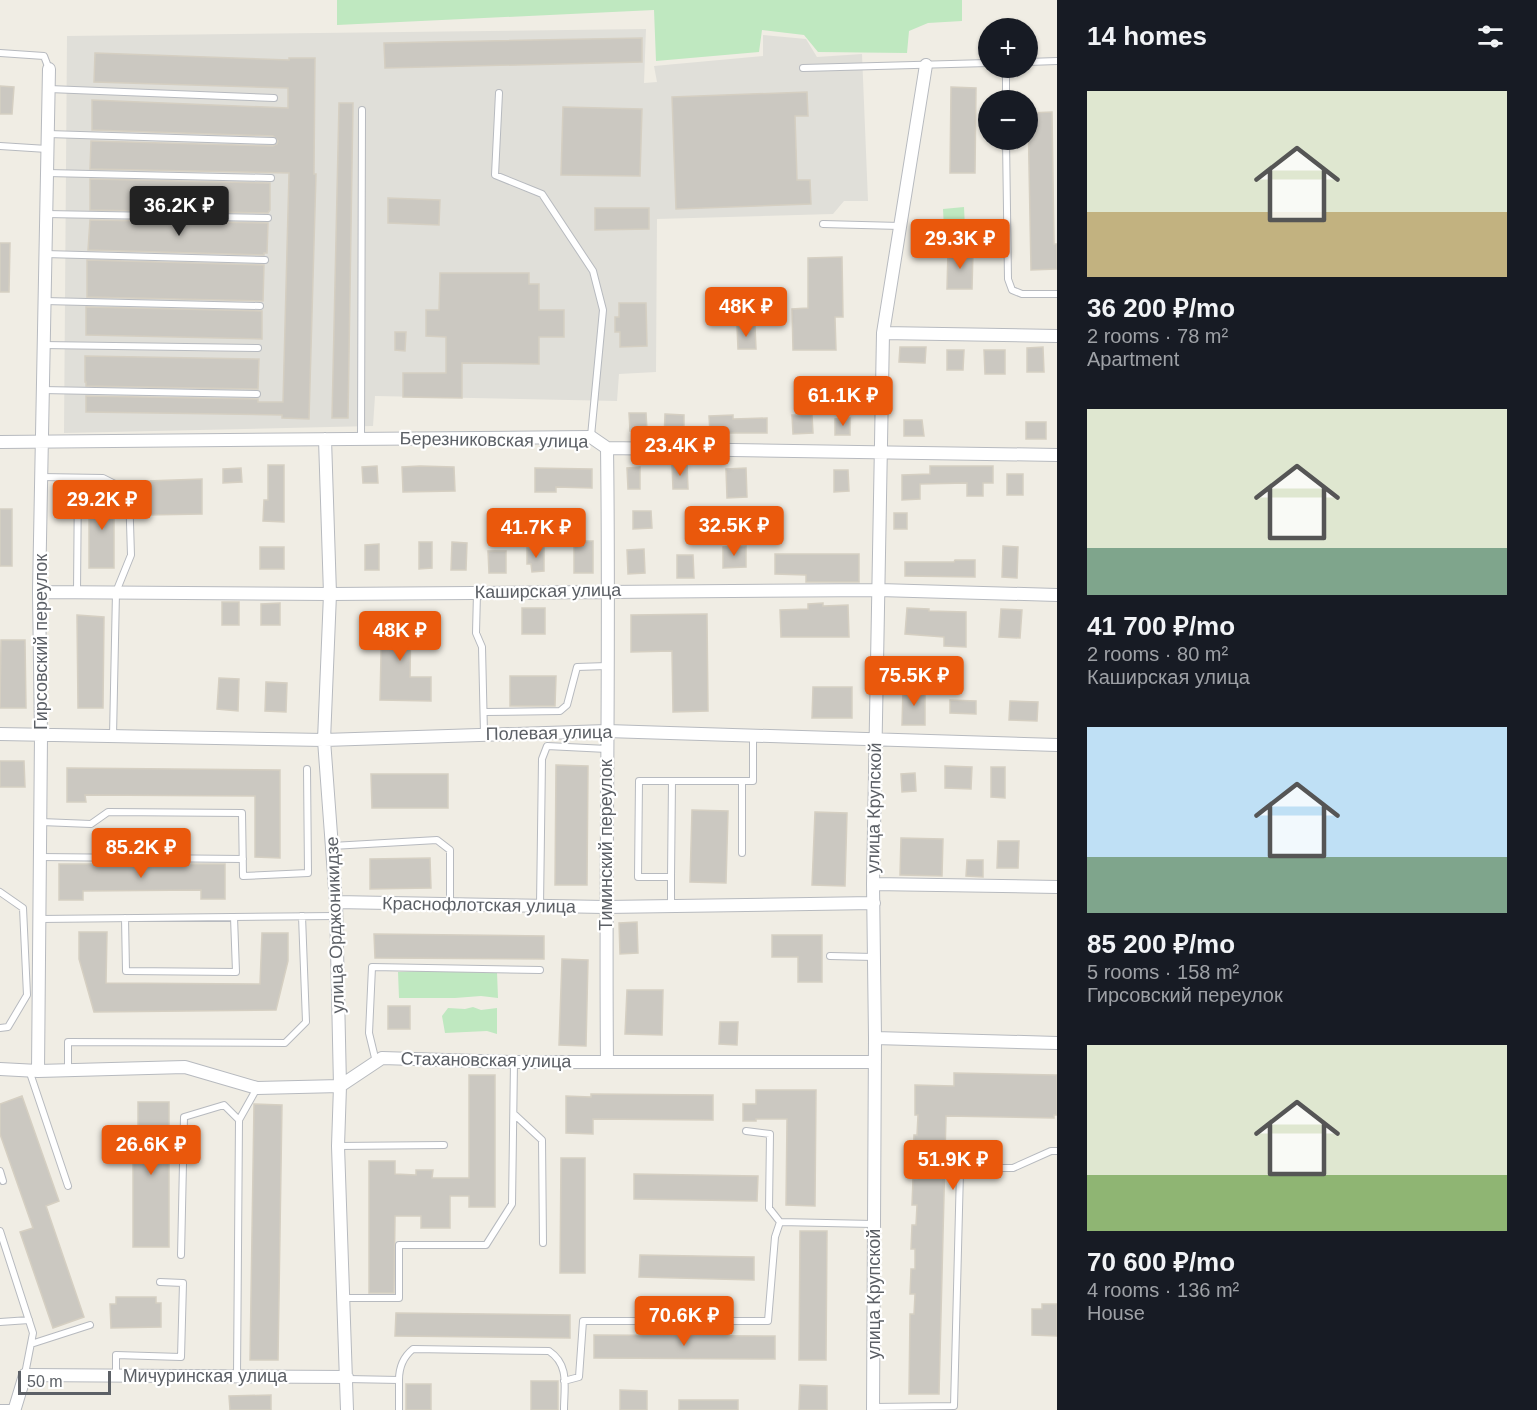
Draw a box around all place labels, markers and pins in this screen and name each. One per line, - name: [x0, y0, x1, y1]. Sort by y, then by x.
- pin: 36.2K ₽: [124, 186, 234, 237]
- pin: 29.3K ₽: [905, 219, 1015, 270]
- pin: 48K ₽: [704, 287, 788, 338]
- pin: 61.1K ₽: [788, 376, 898, 427]
- pin: 23.4K ₽: [625, 426, 735, 477]
- pin: 29.2K ₽: [47, 480, 157, 531]
- pin: 32.5K ₽: [679, 506, 789, 557]
- pin: 41.7K ₽: [481, 508, 591, 559]
- pin: 48K ₽: [358, 611, 442, 662]
- pin: 75.5K ₽: [859, 656, 969, 707]
- pin: 85.2K ₽: [86, 828, 196, 879]
- pin: 26.6K ₽: [96, 1125, 206, 1176]
- pin: 51.9K ₽: [898, 1140, 1008, 1191]
- pin: 70.6K ₽: [629, 1296, 739, 1347]

